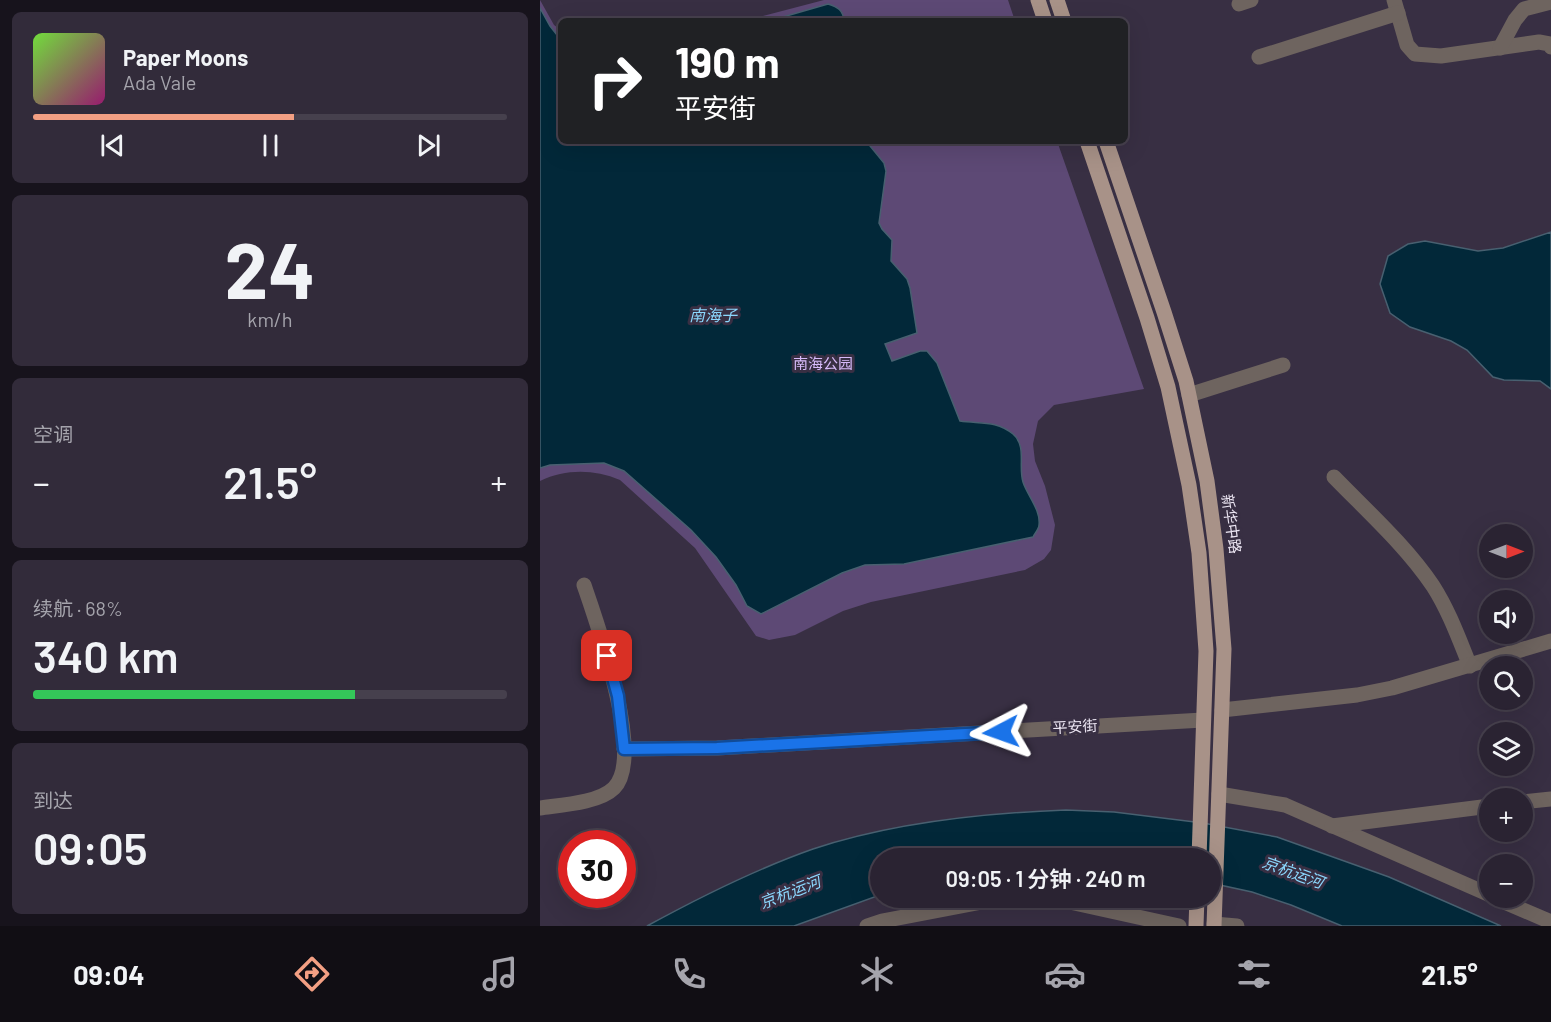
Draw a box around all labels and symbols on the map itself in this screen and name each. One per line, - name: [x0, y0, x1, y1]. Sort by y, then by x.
- water label: 南海子: [689, 305, 738, 324]
- park label: 南海公园: [793, 354, 853, 372]
- street label: 新华中路: [1219, 493, 1245, 555]
- north arrow: [1479, 524, 1533, 578]
- pin: [581, 630, 632, 681]
- position arrow: [969, 700, 1033, 764]
- street label: 平安街: [1052, 716, 1098, 736]
- speed limit sign: 30: [558, 830, 636, 908]
- water label: 京杭运河: [1260, 852, 1329, 892]
- water label: 京杭运河: [757, 870, 826, 912]

